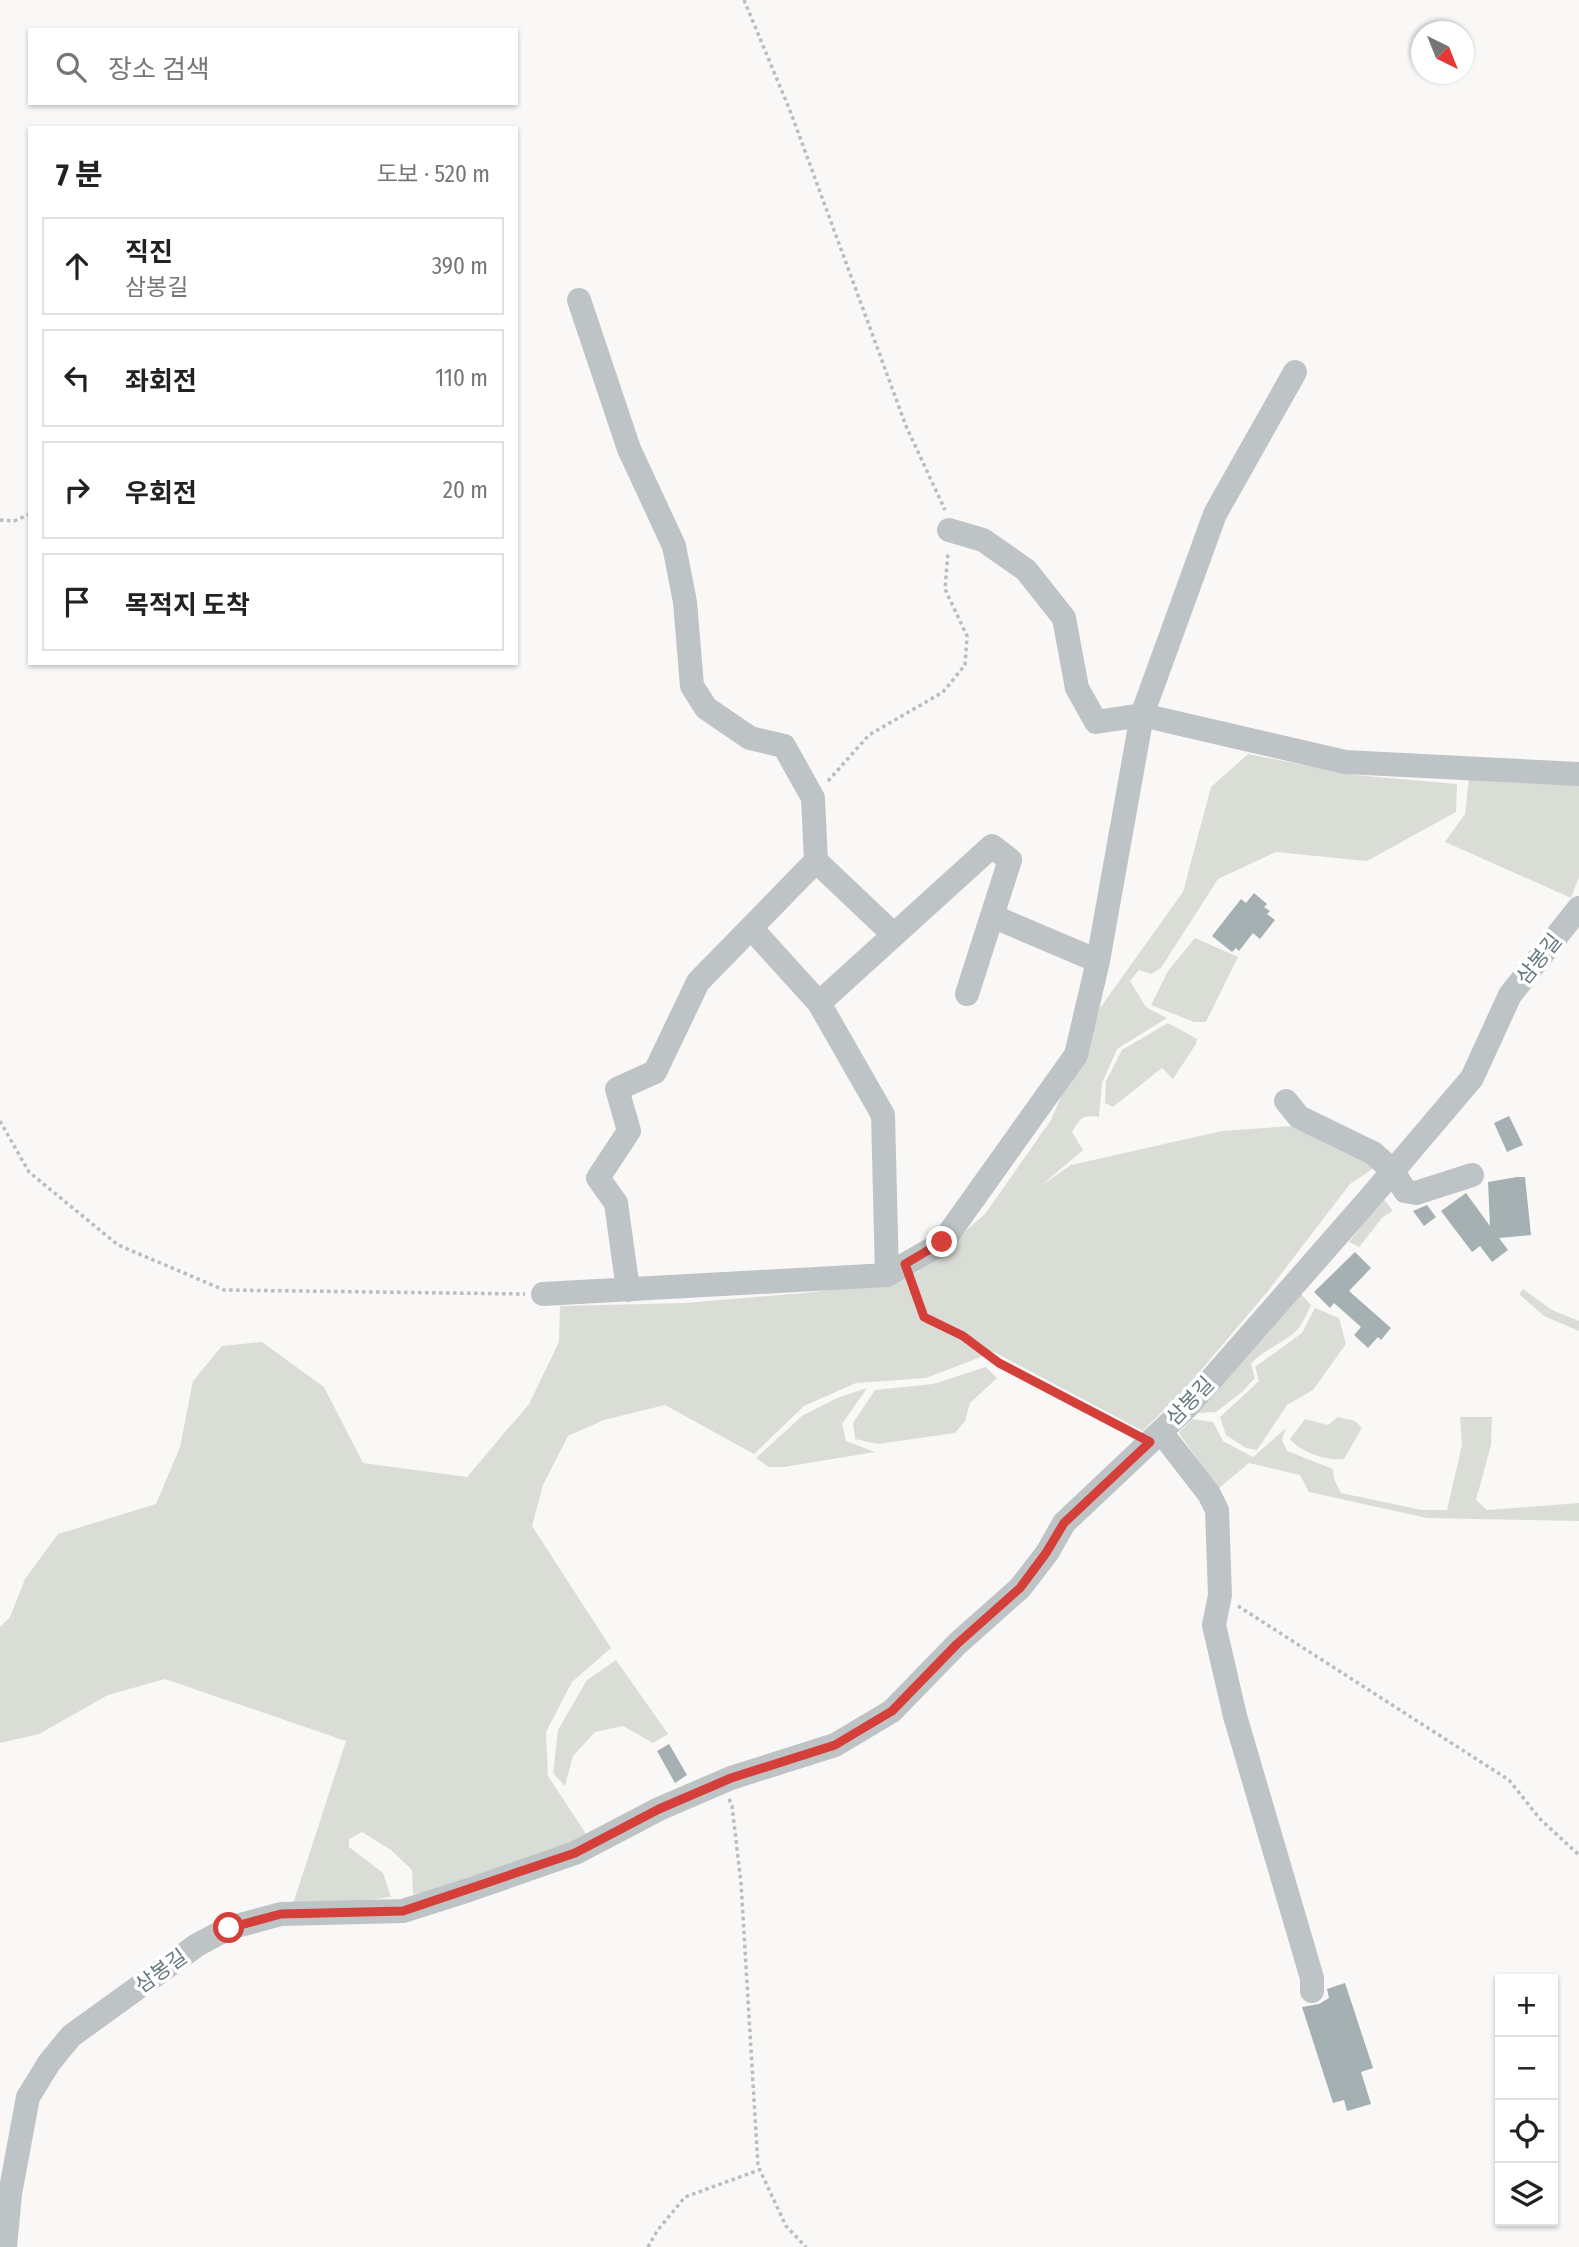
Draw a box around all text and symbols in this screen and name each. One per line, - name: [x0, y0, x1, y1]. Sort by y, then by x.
- north arrow: [1411, 21, 1474, 84]
- search box: [28, 28, 518, 105]
- icon: search: [52, 48, 90, 86]
- text: 장소 검색: [108, 54, 210, 85]
- text: 7 분: [56, 157, 103, 193]
- text: 도보 · 520 m: [376, 160, 490, 188]
- text: 직진: [125, 237, 173, 268]
- icon: ahead: [58, 247, 96, 285]
- text: 390 m: [432, 252, 488, 280]
- text: 삼봉길: [125, 273, 188, 301]
- icon: left: [58, 359, 96, 397]
- text: 110 m: [435, 364, 488, 392]
- text: 좌회전: [125, 366, 197, 397]
- icon: right: [58, 471, 96, 509]
- text: 20 m: [443, 476, 488, 504]
- text: 우회전: [125, 478, 197, 509]
- icon: arrive: [58, 583, 96, 621]
- text: 목적지 도착: [125, 590, 250, 621]
- street label: 삼봉길: [1511, 928, 1567, 990]
- route end: [926, 1226, 957, 1257]
- street label: 삼봉길: [1161, 1371, 1219, 1431]
- route start: [213, 1912, 244, 1943]
- street label: 삼봉길: [130, 1943, 192, 1999]
- map controls: [1495, 1974, 1558, 2226]
- button: +: [1495, 1974, 1558, 2037]
- button: −: [1495, 2037, 1558, 2100]
- button: locate: [1495, 2100, 1558, 2163]
- button: layers: [1495, 2163, 1558, 2226]

